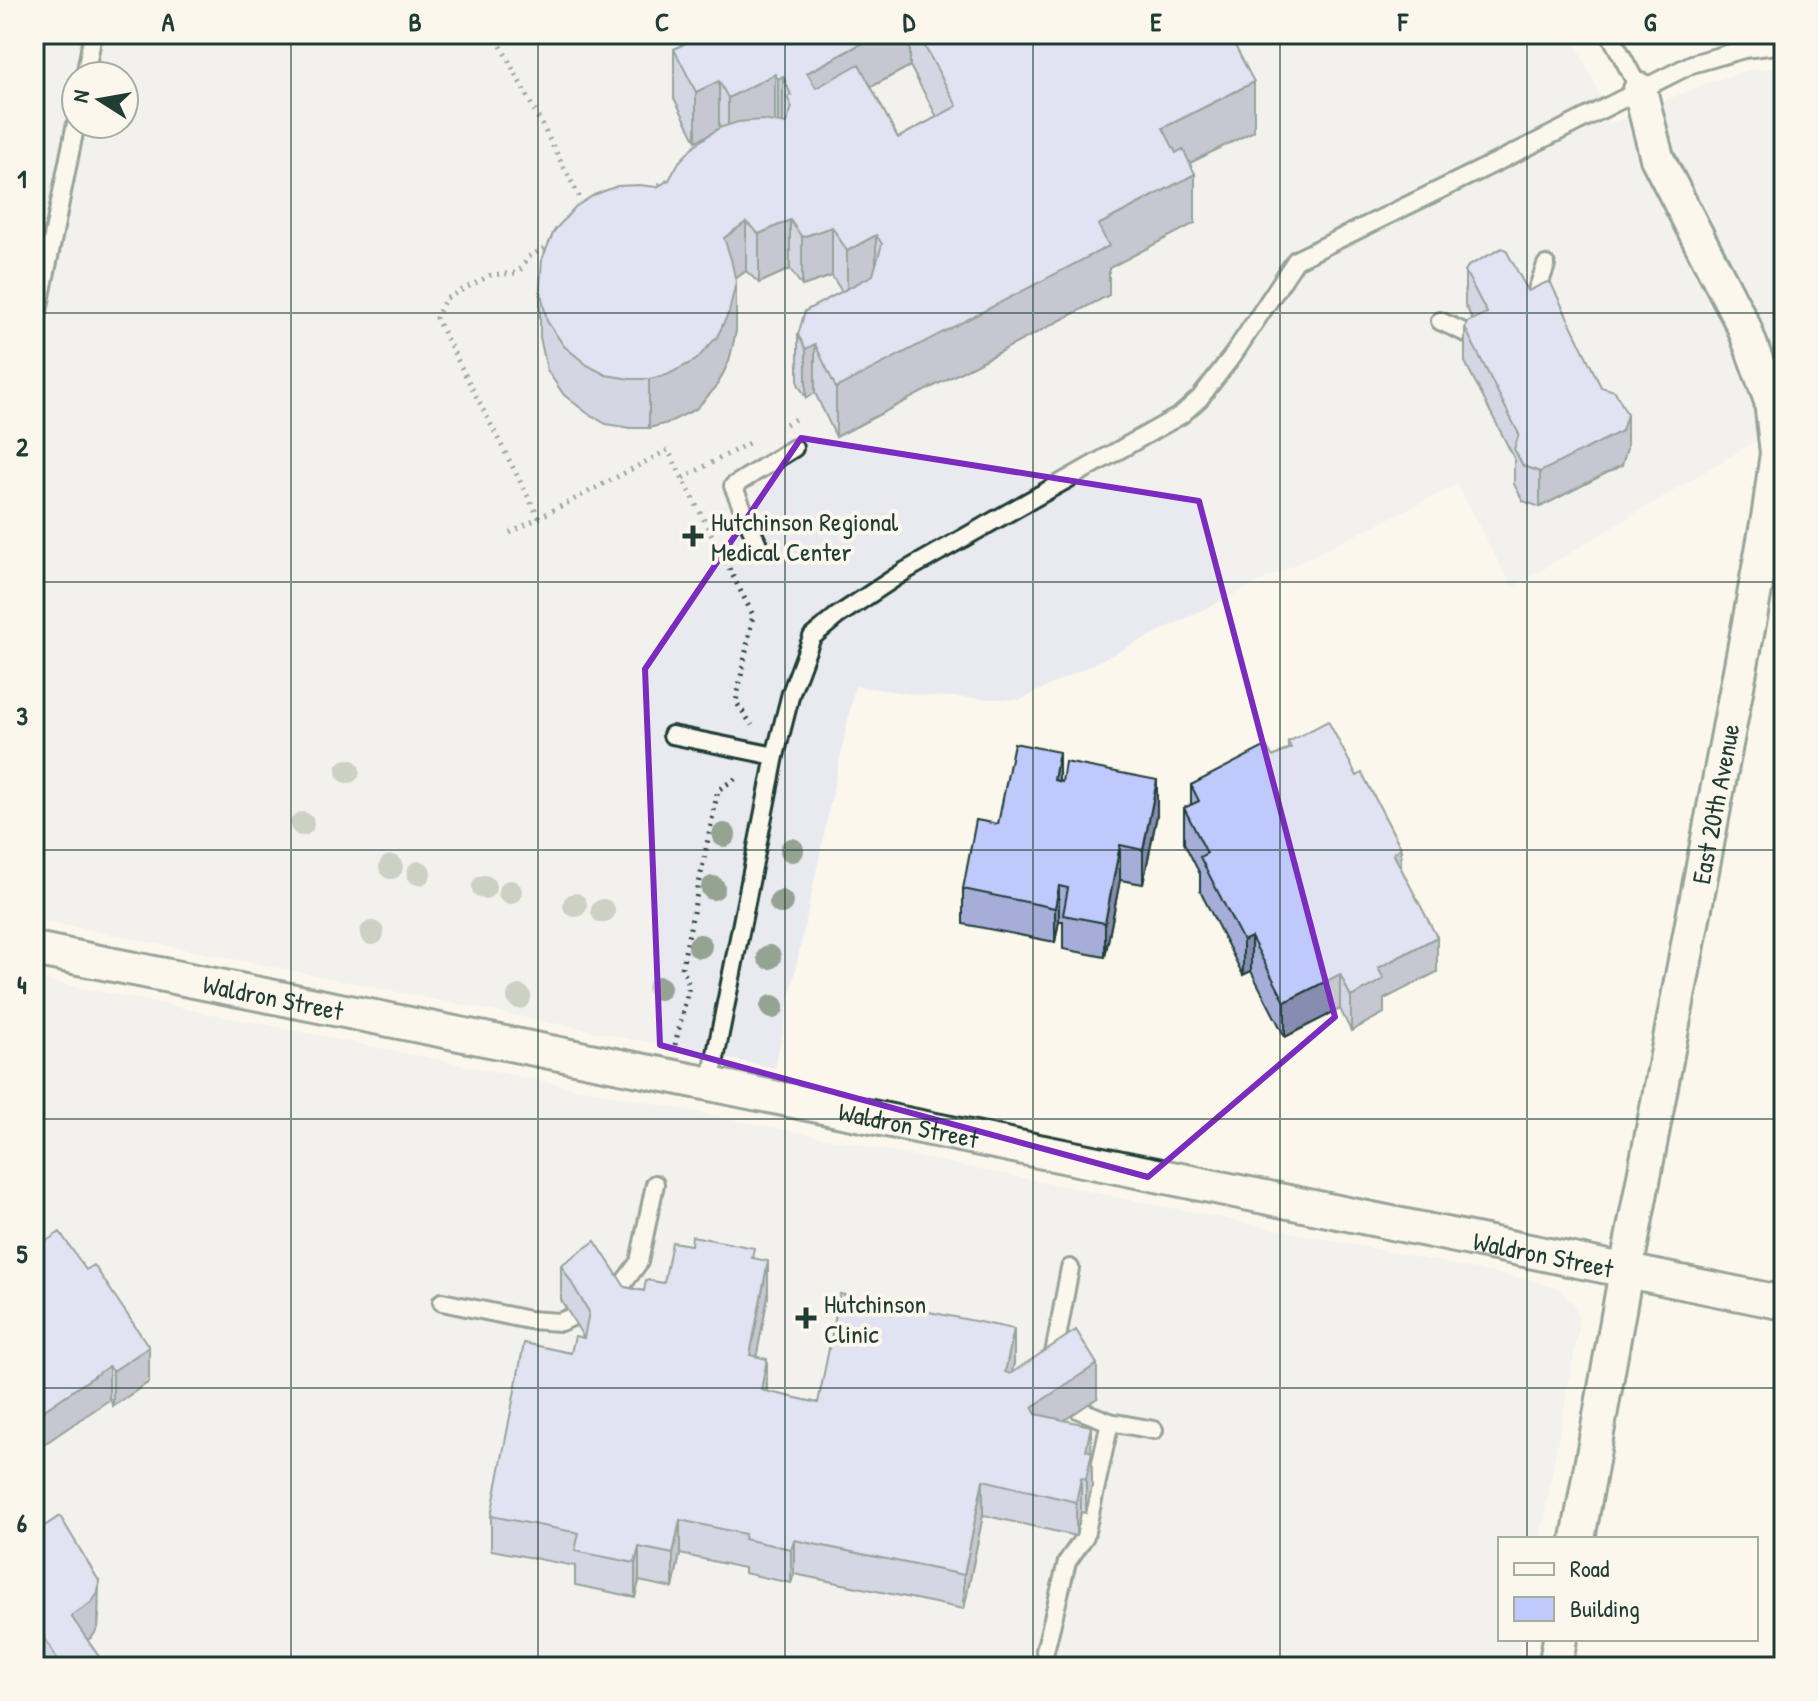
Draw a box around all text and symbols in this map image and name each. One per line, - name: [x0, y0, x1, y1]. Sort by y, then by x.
- text: A: [162, 4, 175, 39]
- text: B: [408, 4, 422, 39]
- text: C: [655, 4, 669, 39]
- text: D: [903, 4, 916, 39]
- text: E: [1150, 4, 1162, 39]
- text: F: [1397, 4, 1409, 39]
- text: G: [1644, 4, 1657, 39]
- north arrow: [60, 60, 140, 140]
- text: N: [65, 87, 96, 105]
- text: 1: [17, 161, 27, 196]
- text: 2: [16, 429, 29, 464]
- place label: Hutchinson Regional Medical Center: [711, 504, 898, 569]
- marker: Hutchinson Regional Medical Center: [682, 525, 704, 547]
- text: 3: [16, 698, 28, 733]
- street label: East 20th Avenue: [1682, 721, 1747, 887]
- street label: Waldron Street: [200, 966, 347, 1028]
- text: 4: [17, 967, 27, 1002]
- street label: Waldron Street: [835, 1093, 983, 1156]
- street label: Waldron Street: [1470, 1223, 1618, 1286]
- text: 5: [17, 1236, 28, 1271]
- place label: Hutchinson Clinic: [824, 1286, 926, 1351]
- marker: Hutchinson Clinic: [795, 1307, 817, 1329]
- text: 6: [17, 1505, 28, 1540]
- legend: [1498, 1537, 1758, 1641]
- text: Road: [1570, 1552, 1609, 1584]
- text: Building: [1570, 1592, 1640, 1624]

